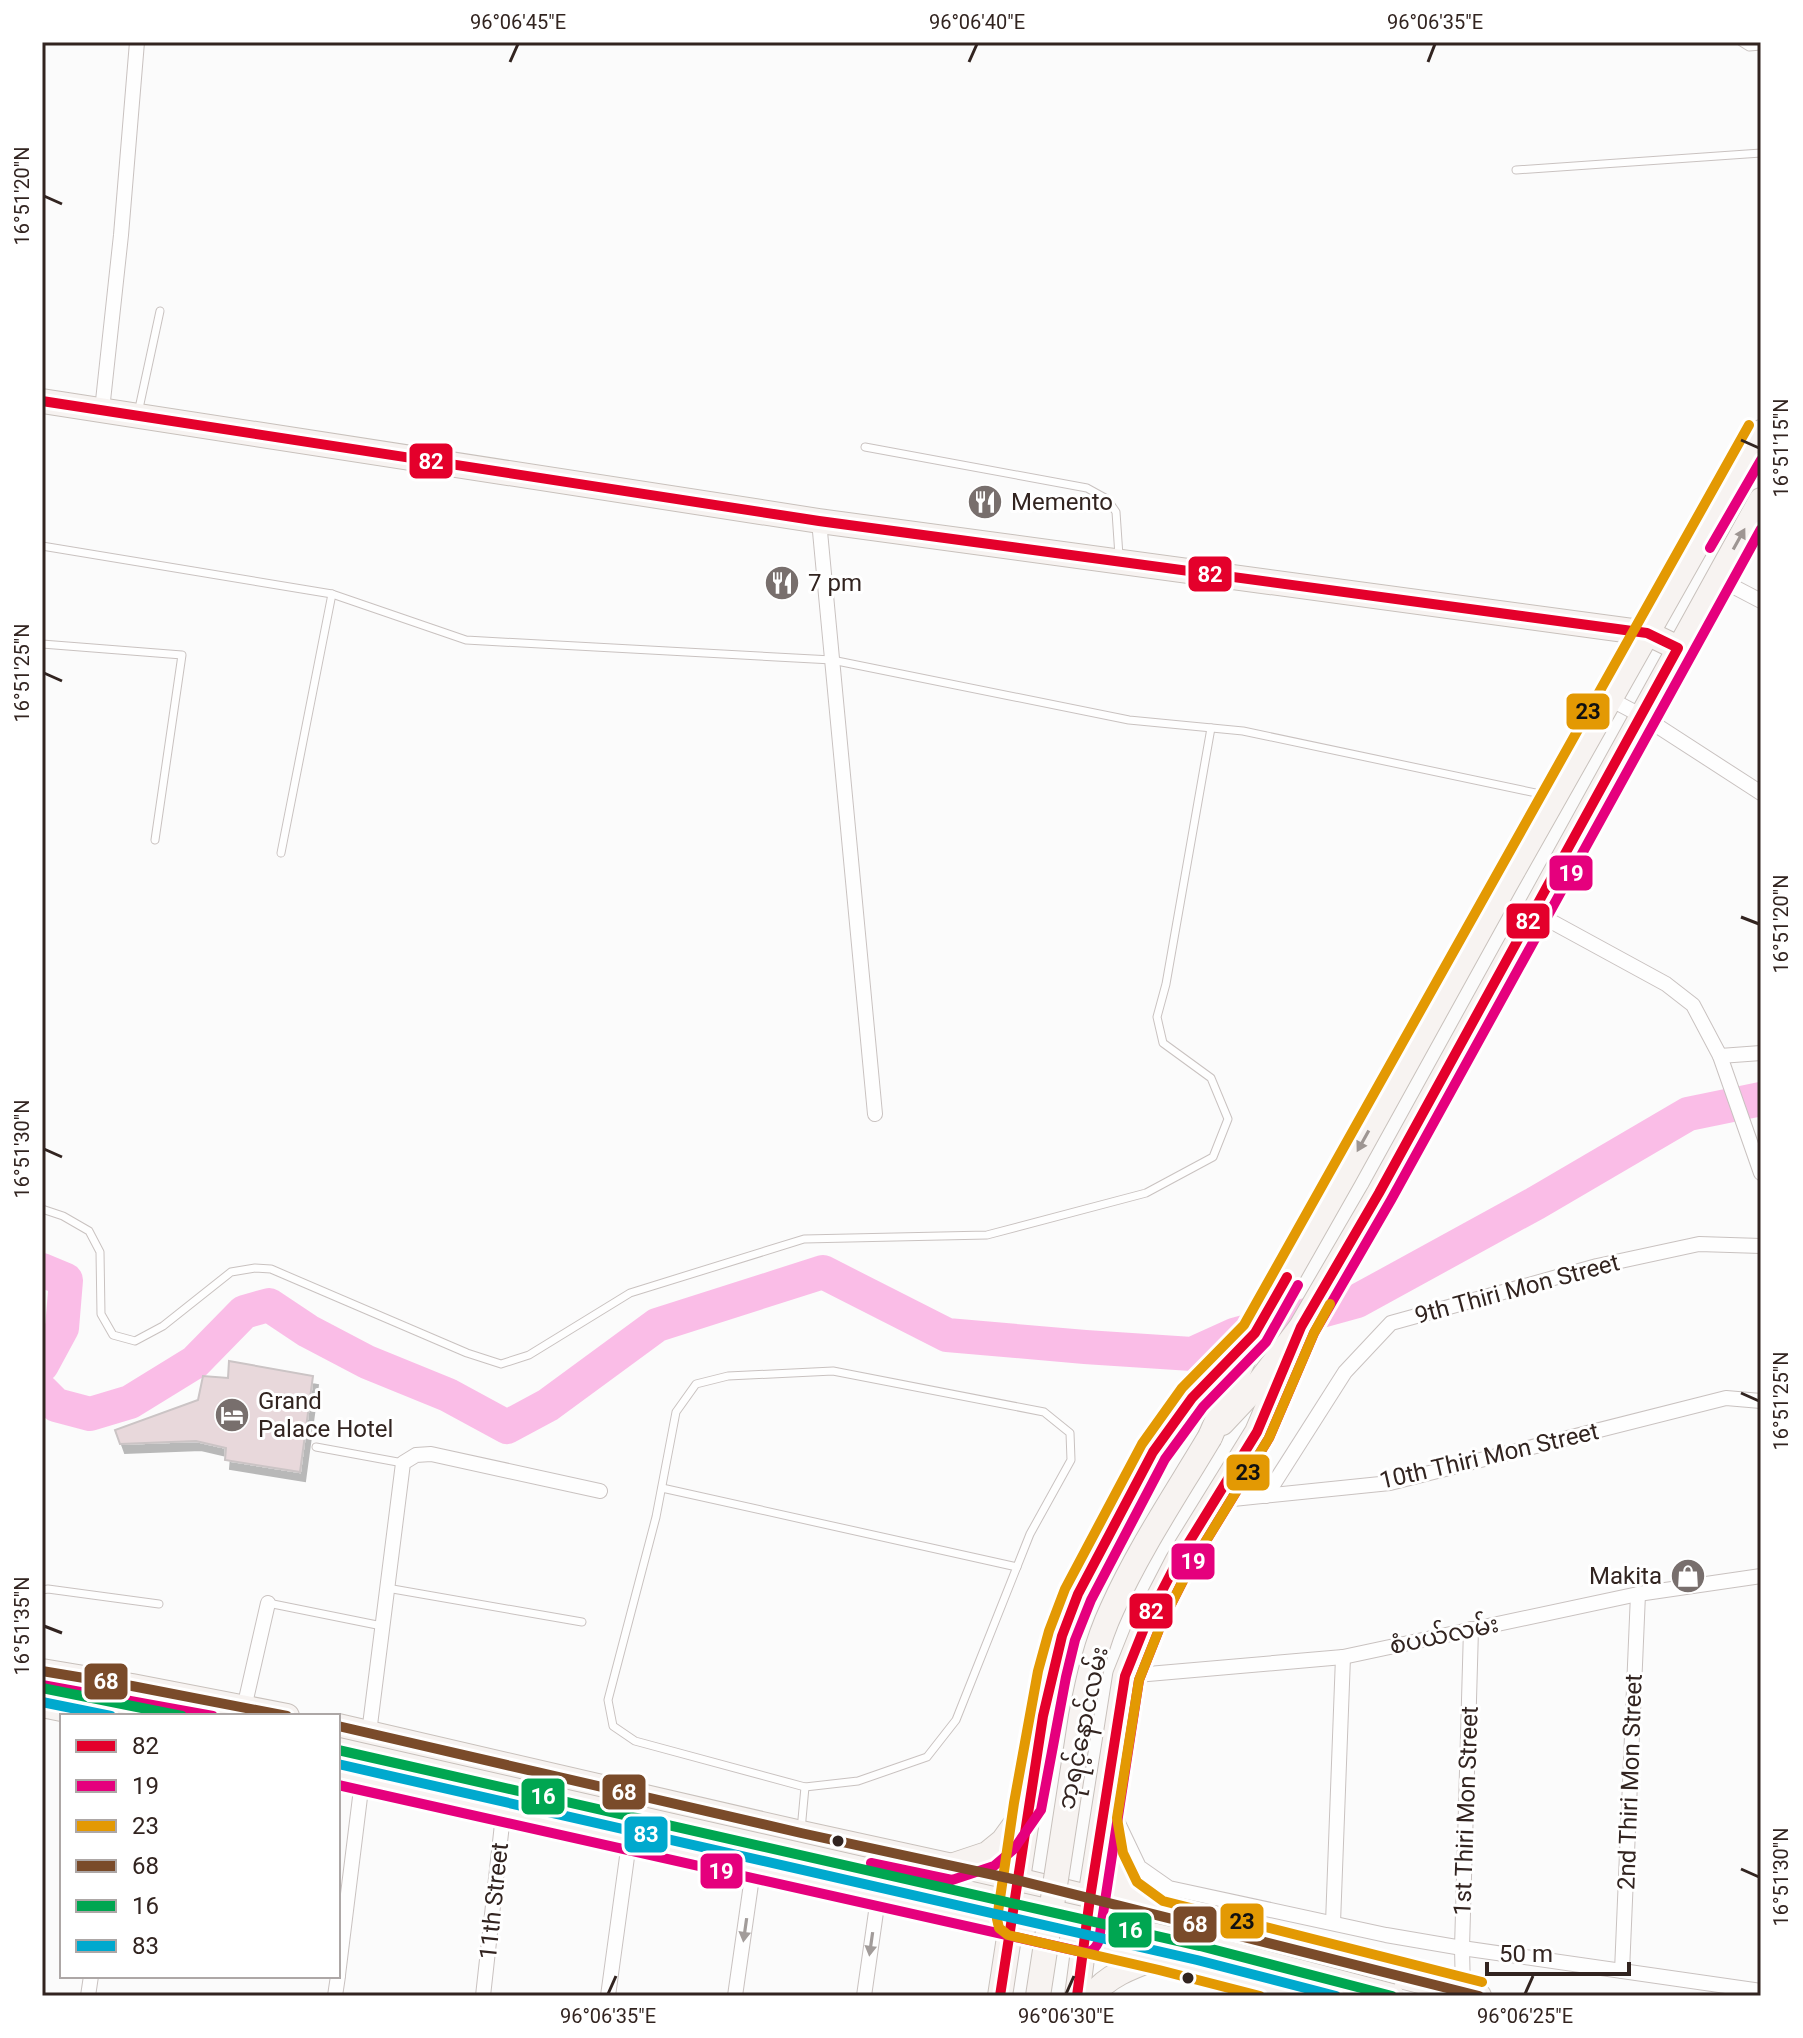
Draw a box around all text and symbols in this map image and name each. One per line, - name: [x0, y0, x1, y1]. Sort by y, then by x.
- text: 96°06'45"E: [470, 10, 566, 34]
- text: 96°06'40"E: [929, 10, 1025, 34]
- text: 96°06'35"E: [1387, 10, 1483, 34]
- text: 16°51'20"N: [10, 146, 34, 246]
- text: 16°51'15"N: [1769, 398, 1793, 498]
- line badge: 82: [408, 442, 454, 480]
- text: 82: [418, 449, 444, 474]
- restaurant icon: Memento: [966, 483, 1004, 521]
- place label: Memento: [1011, 488, 1113, 516]
- one-way arrow: [1732, 528, 1746, 550]
- line badge: 82: [1187, 555, 1233, 593]
- text: 82: [1197, 562, 1223, 587]
- restaurant icon: 7 pm: [763, 564, 801, 602]
- place label: 7 pm: [808, 569, 862, 597]
- text: 16°51'25"N: [10, 623, 34, 723]
- line badge: 23: [1565, 692, 1611, 731]
- text: 23: [1575, 699, 1601, 724]
- line badge: 19: [1548, 854, 1594, 892]
- text: 19: [1558, 861, 1584, 886]
- text: 16°51'20"N: [1769, 874, 1793, 974]
- line badge: 82: [1505, 902, 1551, 940]
- text: 82: [1515, 909, 1541, 934]
- text: 16°51'30"N: [10, 1099, 34, 1199]
- one-way arrow: [1357, 1130, 1371, 1152]
- street label: 9th Thiri Mon Street: [1412, 1248, 1622, 1330]
- text: 16°51'25"N: [1769, 1351, 1793, 1451]
- place label: Grand Palace Hotel: [258, 1387, 393, 1443]
- hotel icon: Grand Palace Hotel: [213, 1396, 251, 1434]
- street label: 10th Thiri Mon Street: [1377, 1417, 1601, 1495]
- line badge: 23: [1225, 1453, 1271, 1492]
- text: 23: [1235, 1460, 1261, 1485]
- line badge: 19: [1170, 1542, 1216, 1581]
- text: 19: [1180, 1549, 1206, 1574]
- shop icon: Makita: [1669, 1557, 1707, 1595]
- place label: Makita: [1589, 1562, 1662, 1590]
- text: 16°51'35"N: [10, 1576, 34, 1676]
- line badge: 82: [1128, 1592, 1174, 1630]
- text: 82: [1138, 1599, 1164, 1624]
- street label: စံပယ်လမ်း: [1386, 1608, 1501, 1660]
- street label: ဘုရင့်နောင်လမ်း: [1050, 1644, 1119, 1813]
- line badge: 68: [83, 1662, 129, 1701]
- text: 68: [93, 1669, 119, 1694]
- street label: 2nd Thiri Mon Street: [1612, 1673, 1648, 1891]
- street label: 1st Thiri Mon Street: [1448, 1706, 1484, 1916]
- legend: [60, 1714, 340, 1978]
- text: 82: [132, 1732, 159, 1760]
- text: 19: [132, 1772, 159, 1800]
- line badge: 68: [601, 1773, 647, 1811]
- line badge: 16: [520, 1777, 566, 1816]
- text: 68: [611, 1780, 637, 1805]
- text: 16: [530, 1784, 556, 1809]
- text: 23: [132, 1812, 159, 1840]
- line badge: 83: [623, 1815, 669, 1854]
- text: 83: [633, 1822, 659, 1847]
- text: 16°51'30"N: [1769, 1827, 1793, 1927]
- unlabelled marker: [830, 1833, 846, 1849]
- street label: 11th Street: [474, 1841, 514, 1961]
- text: 68: [132, 1852, 159, 1880]
- line badge: 19: [699, 1852, 744, 1890]
- text: 19: [708, 1859, 734, 1884]
- text: 16: [132, 1892, 159, 1920]
- line badge: 23: [1219, 1902, 1265, 1940]
- line badge: 68: [1172, 1905, 1218, 1944]
- text: 23: [1229, 1909, 1255, 1934]
- line badge: 16: [1107, 1911, 1153, 1949]
- text: 68: [1182, 1912, 1208, 1937]
- one-way arrow: [738, 1917, 751, 1942]
- text: 16: [1117, 1918, 1143, 1943]
- scale bar: [1487, 1926, 1629, 1976]
- one-way arrow: [864, 1931, 877, 1956]
- text: 83: [132, 1932, 159, 1960]
- text: 50 m: [1499, 1940, 1553, 1968]
- unlabelled marker: [1180, 1970, 1196, 1986]
- text: 96°06'35"E: [560, 2004, 656, 2028]
- text: 96°06'30"E: [1018, 2004, 1114, 2028]
- text: 96°06'25"E: [1477, 2004, 1573, 2028]

